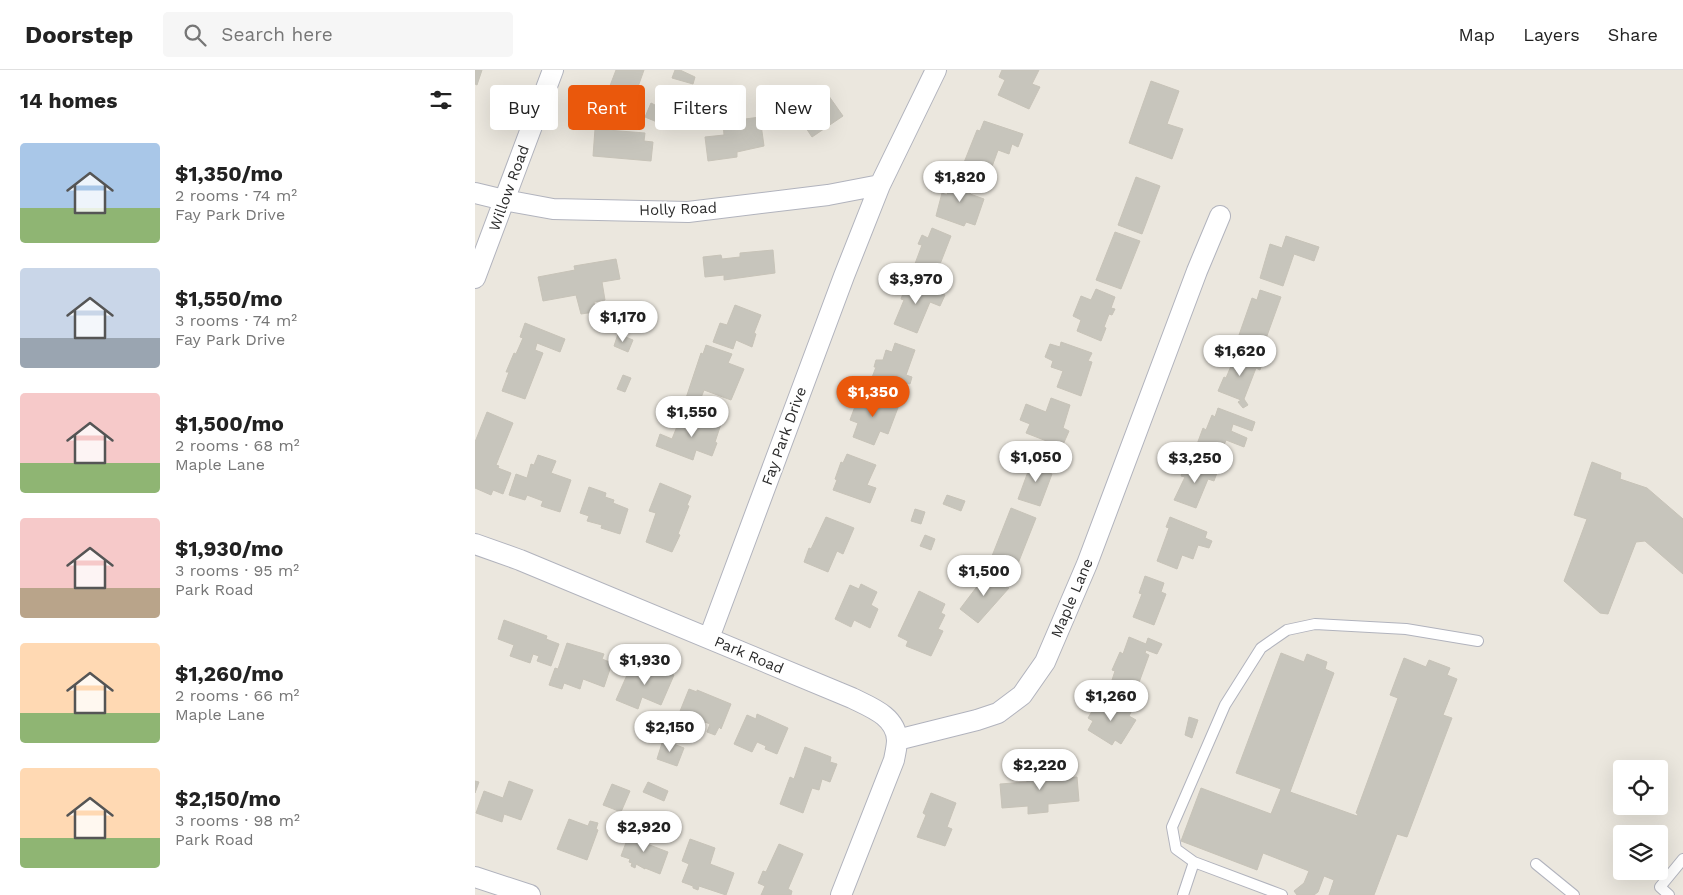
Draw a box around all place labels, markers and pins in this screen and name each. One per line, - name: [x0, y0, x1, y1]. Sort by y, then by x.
- pin: $1,820: [919, 160, 1001, 203]
- pin: $3,970: [875, 262, 957, 305]
- pin: $1,170: [582, 300, 664, 343]
- pin: $1,620: [1199, 334, 1281, 377]
- pin: $1,350: [832, 376, 914, 418]
- pin: $1,550: [651, 396, 733, 438]
- pin: $1,050: [995, 440, 1077, 483]
- pin: $3,250: [1154, 442, 1236, 484]
- pin: $1,500: [943, 554, 1025, 597]
- pin: $1,930: [604, 644, 686, 686]
- pin: $1,260: [1070, 680, 1152, 722]
- pin: $2,150: [629, 710, 711, 753]
- pin: $2,220: [999, 748, 1081, 791]
- pin: $2,920: [603, 810, 685, 853]

